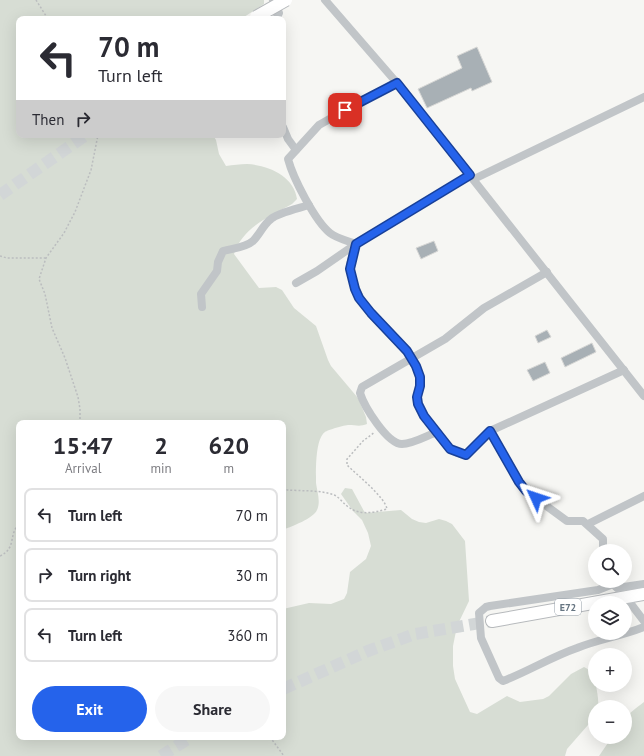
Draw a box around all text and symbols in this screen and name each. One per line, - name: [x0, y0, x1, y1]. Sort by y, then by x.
- text: 70 m: [98, 28, 159, 65]
- icon: left: [32, 32, 84, 84]
- text: Turn left: [98, 64, 163, 87]
- pin: [328, 93, 362, 127]
- icon: arrive: [334, 99, 356, 121]
- icon: right: [72, 108, 94, 130]
- text: Then: [32, 110, 64, 129]
- text: 15:47: [53, 430, 114, 461]
- text: 2: [154, 430, 168, 461]
- text: 620: [208, 430, 249, 461]
- text: Arrival: [65, 460, 101, 477]
- text: min: [150, 460, 172, 477]
- text: m: [224, 460, 234, 477]
- position arrow: [515, 477, 557, 519]
- icon: left: [34, 504, 56, 526]
- text: Turn left: [68, 506, 122, 525]
- text: 70 m: [235, 506, 268, 525]
- map controls: [588, 544, 632, 744]
- button: search: [588, 544, 632, 588]
- icon: right: [34, 564, 56, 586]
- text: Turn right: [68, 566, 131, 585]
- text: 30 m: [235, 566, 268, 585]
- button: layers: [588, 596, 632, 640]
- road number: E72: [555, 599, 581, 615]
- icon: left: [34, 624, 56, 646]
- text: Turn left: [68, 626, 122, 645]
- text: 360 m: [227, 626, 268, 645]
- button: +: [588, 648, 632, 692]
- button: Exit: [32, 686, 147, 732]
- button: Share: [155, 686, 270, 732]
- button: −: [588, 700, 632, 744]

